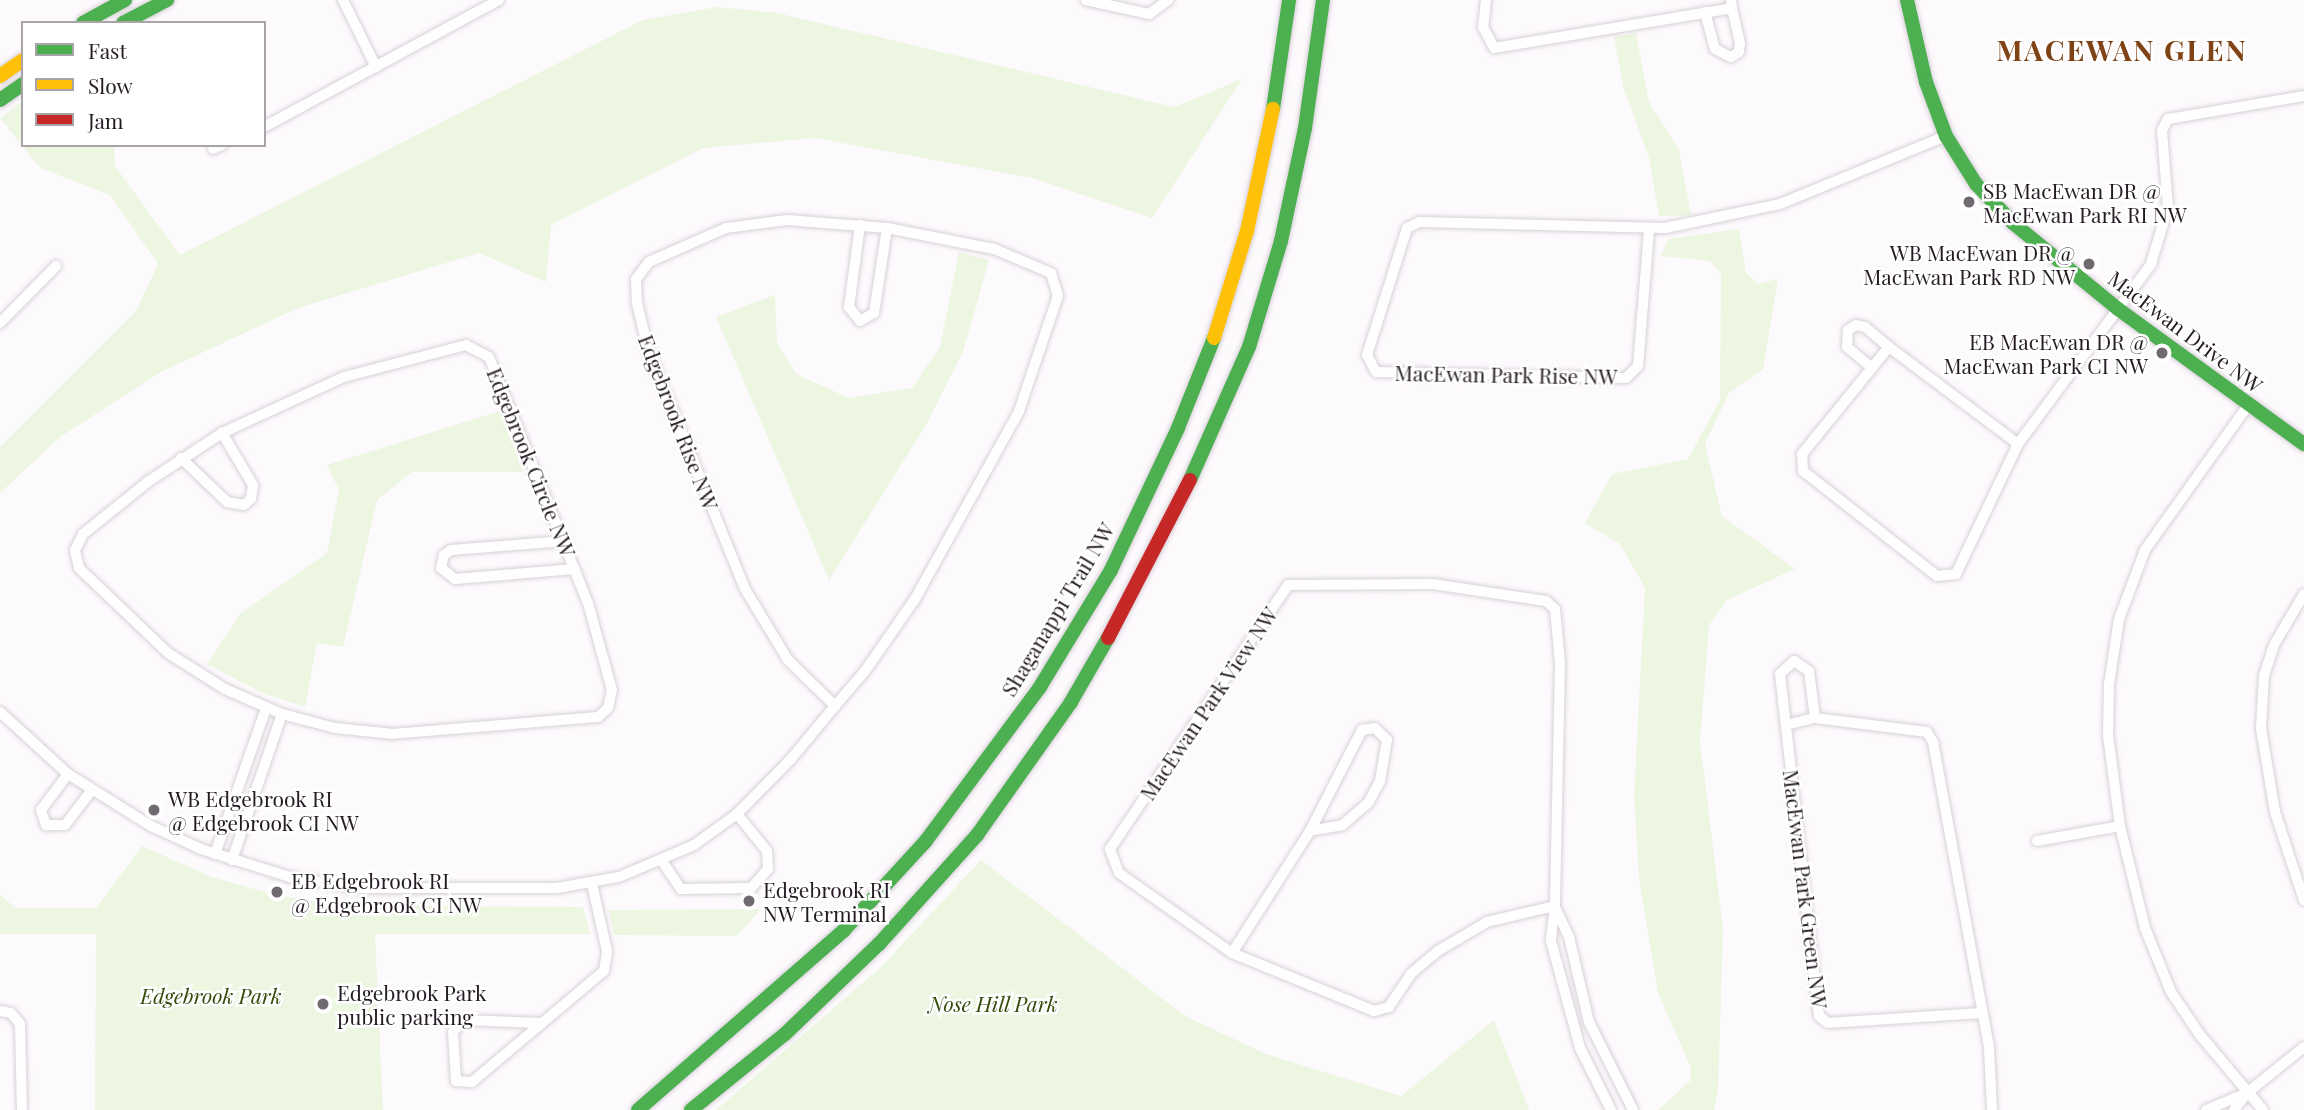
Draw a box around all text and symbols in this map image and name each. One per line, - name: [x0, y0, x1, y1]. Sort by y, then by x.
- legend: [21, 21, 266, 147]
- district label: MACEWAN GLEN: [1998, 33, 2246, 67]
- text: Fast: [88, 36, 127, 64]
- text: Slow: [88, 71, 133, 99]
- text: Jam: [88, 106, 124, 134]
- place label: SB MacEwan DR @ MacEwan Park RI NW: [1983, 177, 2187, 227]
- marker: SB MacEwan DR @ MacEwan Park RI NW: [1961, 194, 1977, 210]
- place label: WB MacEwan DR @ MacEwan Park RD NW: [1863, 239, 2075, 289]
- marker: WB MacEwan DR @ MacEwan Park RD NW: [2081, 256, 2097, 272]
- street label: MacEwan Drive NW: [2104, 265, 2268, 397]
- place label: EB MacEwan DR @ MacEwan Park CI NW: [1943, 328, 2148, 378]
- street label: Edgebrook Rise NW: [634, 331, 724, 513]
- marker: EB MacEwan DR @ MacEwan Park CI NW: [2154, 345, 2170, 361]
- street label: MacEwan Park Rise NW: [1394, 359, 1618, 389]
- street label: Edgebrook Circle NW: [482, 364, 582, 560]
- street label: Shaganappi Trail NW: [995, 518, 1119, 700]
- street label: MacEwan Park View NW: [1134, 601, 1282, 805]
- street label: MacEwan Park Green NW: [1779, 768, 1833, 1010]
- place label: WB Edgebrook RI @ Edgebrook CI NW: [168, 785, 359, 835]
- marker: WB Edgebrook RI @ Edgebrook CI NW: [146, 802, 162, 818]
- place label: EB Edgebrook RI @ Edgebrook CI NW: [291, 867, 482, 917]
- place label: Edgebrook RI NW Terminal: [763, 876, 891, 926]
- marker: EB Edgebrook RI @ Edgebrook CI NW: [269, 884, 285, 900]
- marker: Edgebrook RI NW Terminal: [741, 893, 757, 909]
- place label: Edgebrook Park public parking: [337, 979, 487, 1029]
- park label: Edgebrook Park: [140, 982, 282, 1008]
- park label: Nose Hill Park: [928, 990, 1058, 1016]
- marker: Edgebrook Park public parking: [315, 996, 331, 1012]

